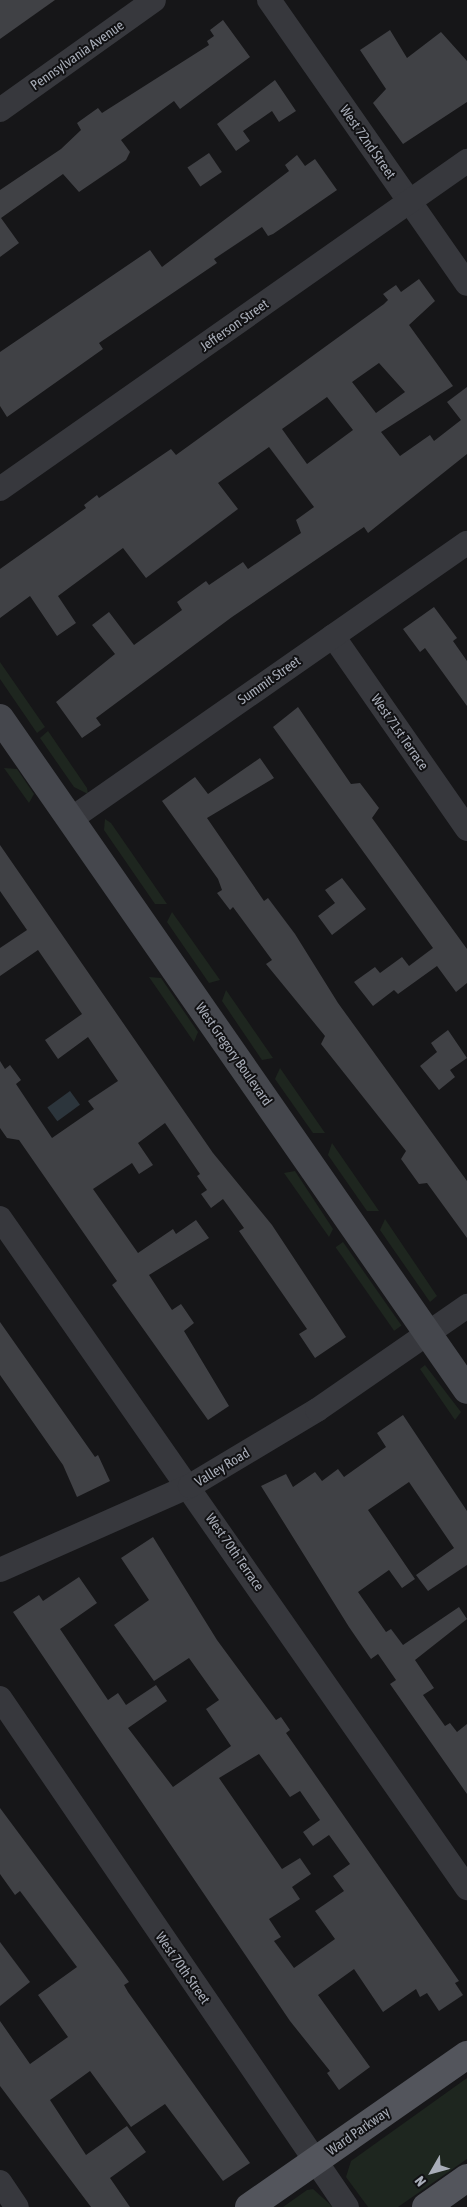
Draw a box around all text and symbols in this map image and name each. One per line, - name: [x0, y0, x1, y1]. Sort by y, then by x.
- street label: Pennsylvania Avenue: [27, 16, 127, 94]
- street label: West 72nd Street: [336, 102, 400, 182]
- street label: Jefferson Street: [196, 295, 272, 355]
- street label: Summit Street: [234, 652, 304, 708]
- street label: West 71st Terrace: [368, 691, 432, 773]
- street label: West Gregory Boulevard: [192, 999, 276, 1109]
- street label: Valley Road: [192, 1444, 252, 1490]
- street label: West 70th Terrace: [202, 1510, 268, 1594]
- street label: West 70th Street: [152, 1929, 214, 2007]
- street label: Ward Parkway: [323, 2103, 393, 2159]
- north arrow: [407, 2147, 457, 2197]
- text: N: [411, 2173, 429, 2189]

